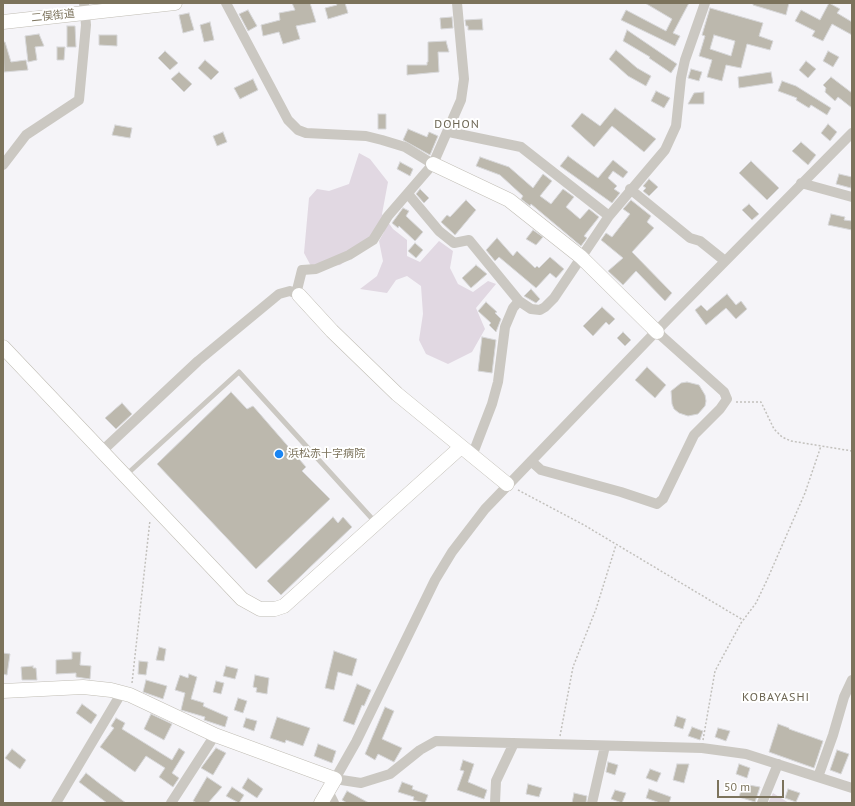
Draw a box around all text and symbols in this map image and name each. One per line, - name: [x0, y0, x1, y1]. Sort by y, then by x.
- street label: 二俣街道: [30, 7, 76, 25]
- district label: DOHON: [434, 118, 480, 132]
- place label: 浜松赤十字病院: [288, 447, 365, 461]
- marker: 浜松赤十字病院: [273, 448, 285, 460]
- district label: KOBAYASHI: [742, 691, 810, 705]
- scale bar: [719, 772, 786, 798]
- text: 50 m: [724, 779, 750, 794]

